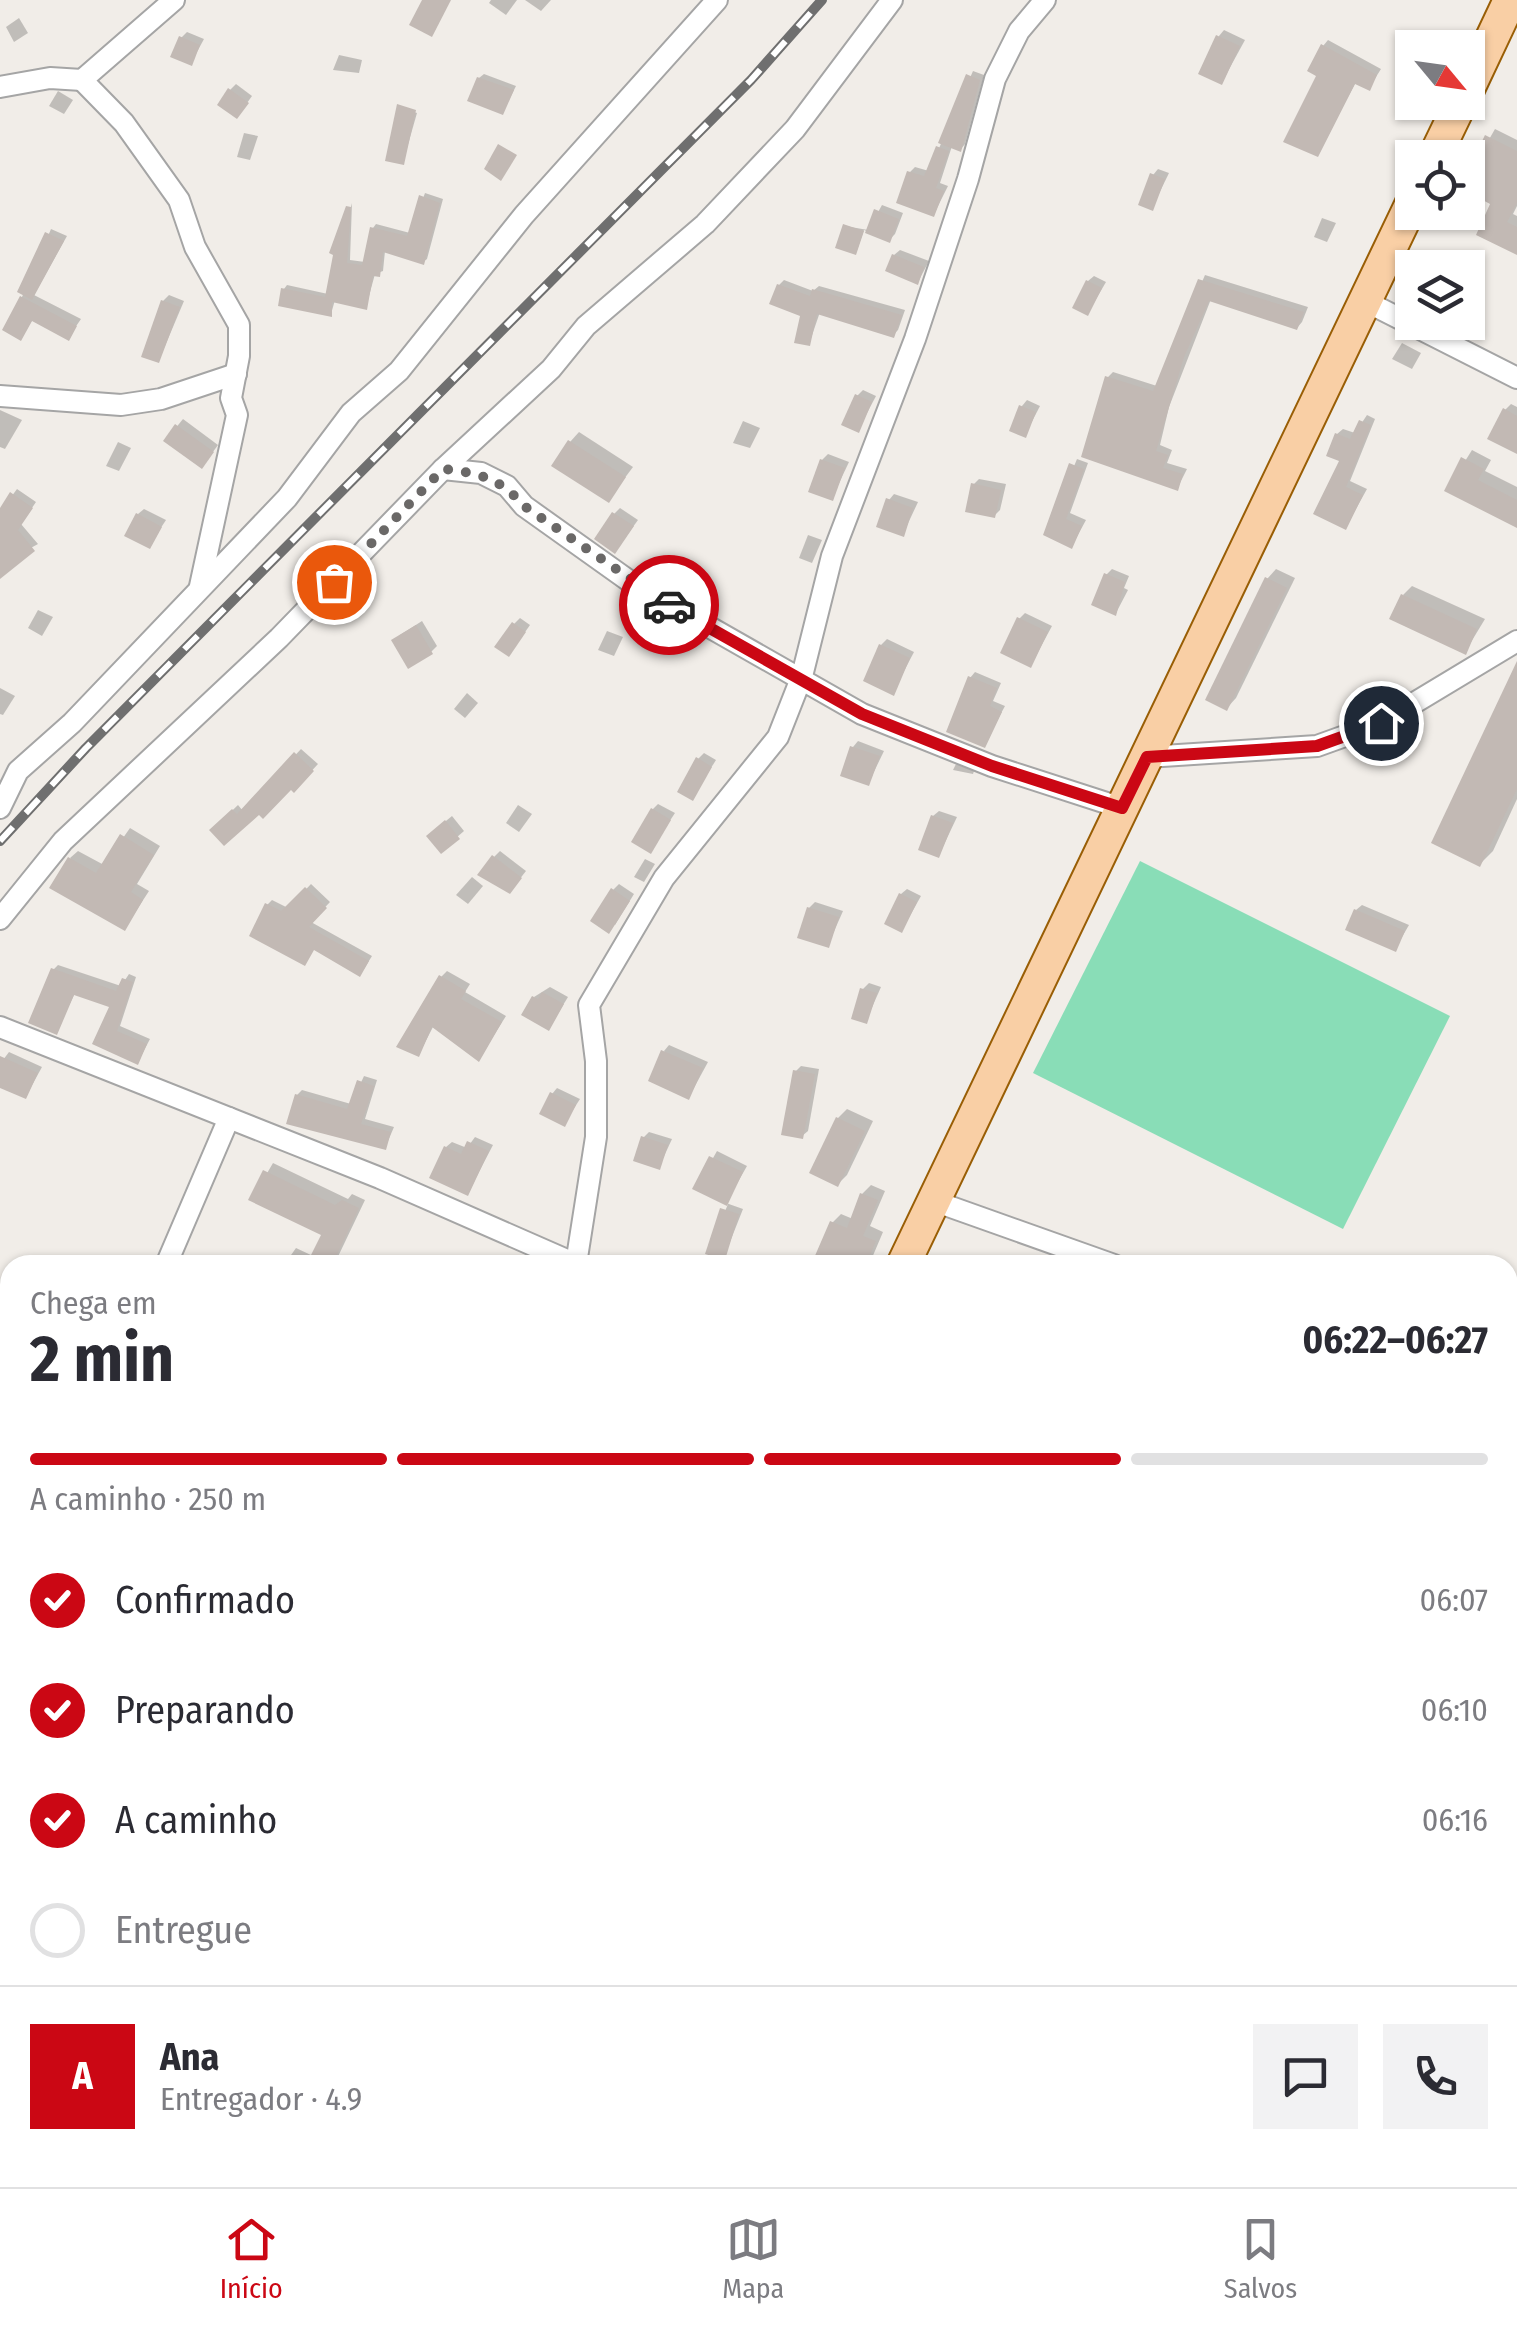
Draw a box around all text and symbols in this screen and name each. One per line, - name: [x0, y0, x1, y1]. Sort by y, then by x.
- north arrow: [1395, 30, 1485, 120]
- map controls: [1395, 30, 1485, 340]
- button: locate: [1395, 140, 1485, 230]
- button: layers: [1395, 250, 1485, 340]
- pin: [292, 540, 377, 625]
- icon: bag: [307, 555, 362, 610]
- courier: [619, 555, 719, 655]
- icon: car: [642, 578, 697, 633]
- pin: [1339, 681, 1424, 766]
- icon: home: [1354, 696, 1409, 751]
- text: Chega em: [30, 1284, 157, 1322]
- text: 06:22–06:27: [1303, 1317, 1488, 1363]
- text: 2 min: [30, 1320, 174, 1398]
- text: A caminho · 250 m: [30, 1480, 266, 1518]
- icon: check: [30, 1573, 85, 1628]
- text: Confirmado: [115, 1577, 295, 1623]
- text: 06:07: [1420, 1581, 1488, 1619]
- icon: check: [30, 1683, 85, 1738]
- text: Preparando: [115, 1687, 295, 1733]
- text: 06:10: [1421, 1691, 1488, 1729]
- icon: check: [30, 1793, 85, 1848]
- text: A caminho: [115, 1797, 277, 1843]
- text: 06:16: [1422, 1801, 1488, 1839]
- text: Entregue: [115, 1907, 252, 1953]
- button: chat: [1253, 2024, 1358, 2129]
- button: phone: [1383, 2024, 1488, 2129]
- text: Ana: [160, 2034, 219, 2080]
- text: A: [72, 2053, 93, 2099]
- text: Entregador · 4.9: [160, 2080, 362, 2118]
- tab: Início: [220, 2212, 283, 2305]
- tab: Mapa: [722, 2212, 784, 2305]
- tab: Salvos: [1224, 2212, 1297, 2305]

